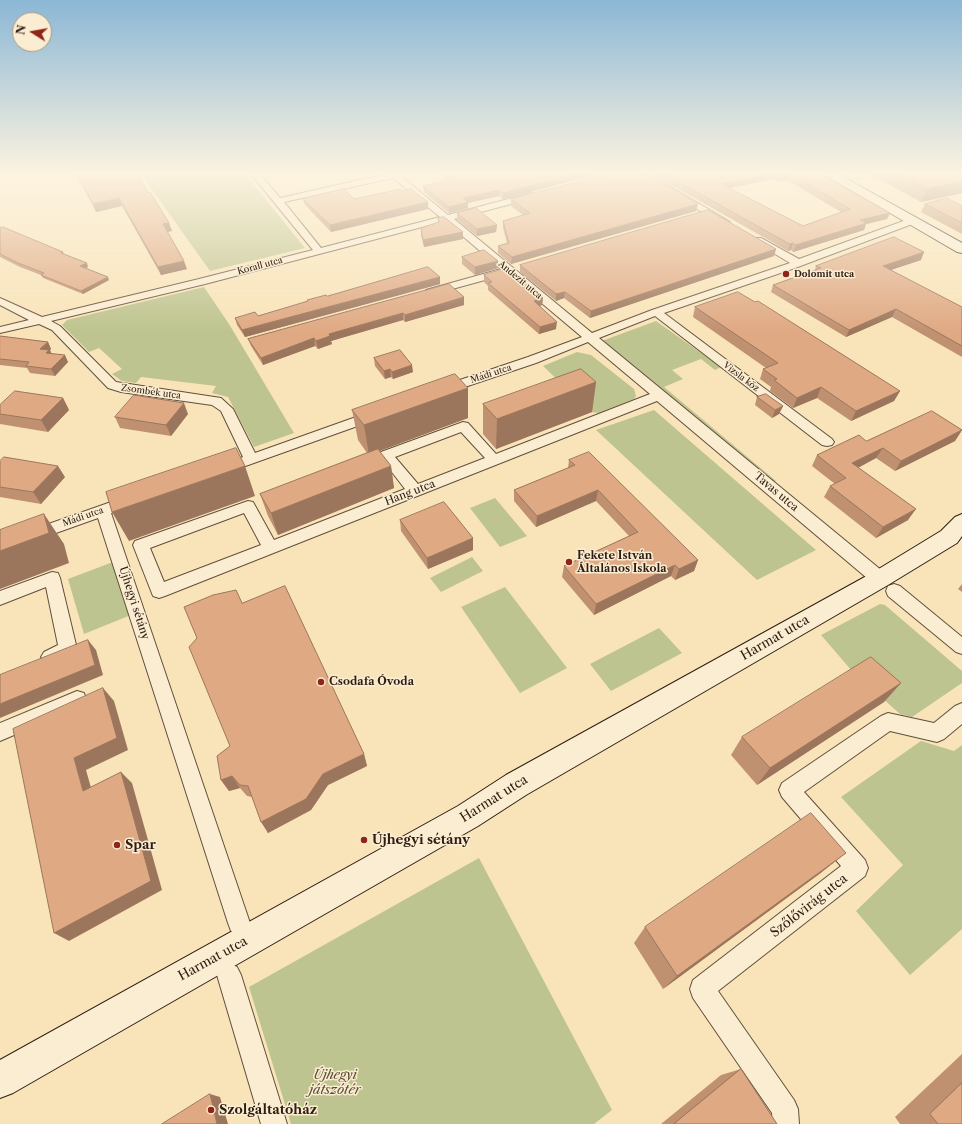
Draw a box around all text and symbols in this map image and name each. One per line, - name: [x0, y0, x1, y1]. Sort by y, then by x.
- north arrow: [12, 12, 52, 52]
- text: N: [13, 24, 29, 36]
- street label: Korall utca: [236, 255, 284, 277]
- street label: Andezit utca: [496, 259, 544, 301]
- marker: Dolomit utca: [781, 269, 791, 279]
- place label: Dolomit utca: [794, 269, 854, 279]
- street label: Vizsla köz: [721, 360, 761, 394]
- street label: Mádi utca: [469, 362, 513, 386]
- street label: Zsombék utca: [120, 382, 182, 402]
- street label: Tavas utca: [751, 470, 801, 514]
- street label: Hang utca: [383, 477, 437, 509]
- street label: Mádi utca: [61, 505, 105, 529]
- place label: Fekete István Általános Iskola: [577, 549, 667, 575]
- marker: Fekete István Általános Iskola: [564, 557, 574, 567]
- street label: Újhegyi sétány: [116, 565, 152, 641]
- street label: Harmat utca: [738, 612, 812, 664]
- place label: Csodafa Óvoda: [329, 675, 414, 689]
- marker: Csodafa Óvoda: [316, 677, 326, 687]
- street label: Harmat utca: [457, 772, 531, 826]
- place label: Újhegyi sétány: [372, 832, 470, 848]
- marker: Újhegyi sétány: [359, 835, 369, 845]
- place label: Spar: [125, 837, 156, 853]
- marker: Spar: [112, 840, 122, 850]
- street label: Szőlővirág utca: [767, 871, 851, 941]
- street label: Harmat utca: [176, 934, 250, 984]
- park label: Újhegyi játszótér: [309, 1067, 361, 1098]
- place label: Szolgáltatóház: [219, 1102, 317, 1118]
- marker: Szolgáltatóház: [206, 1105, 216, 1115]

